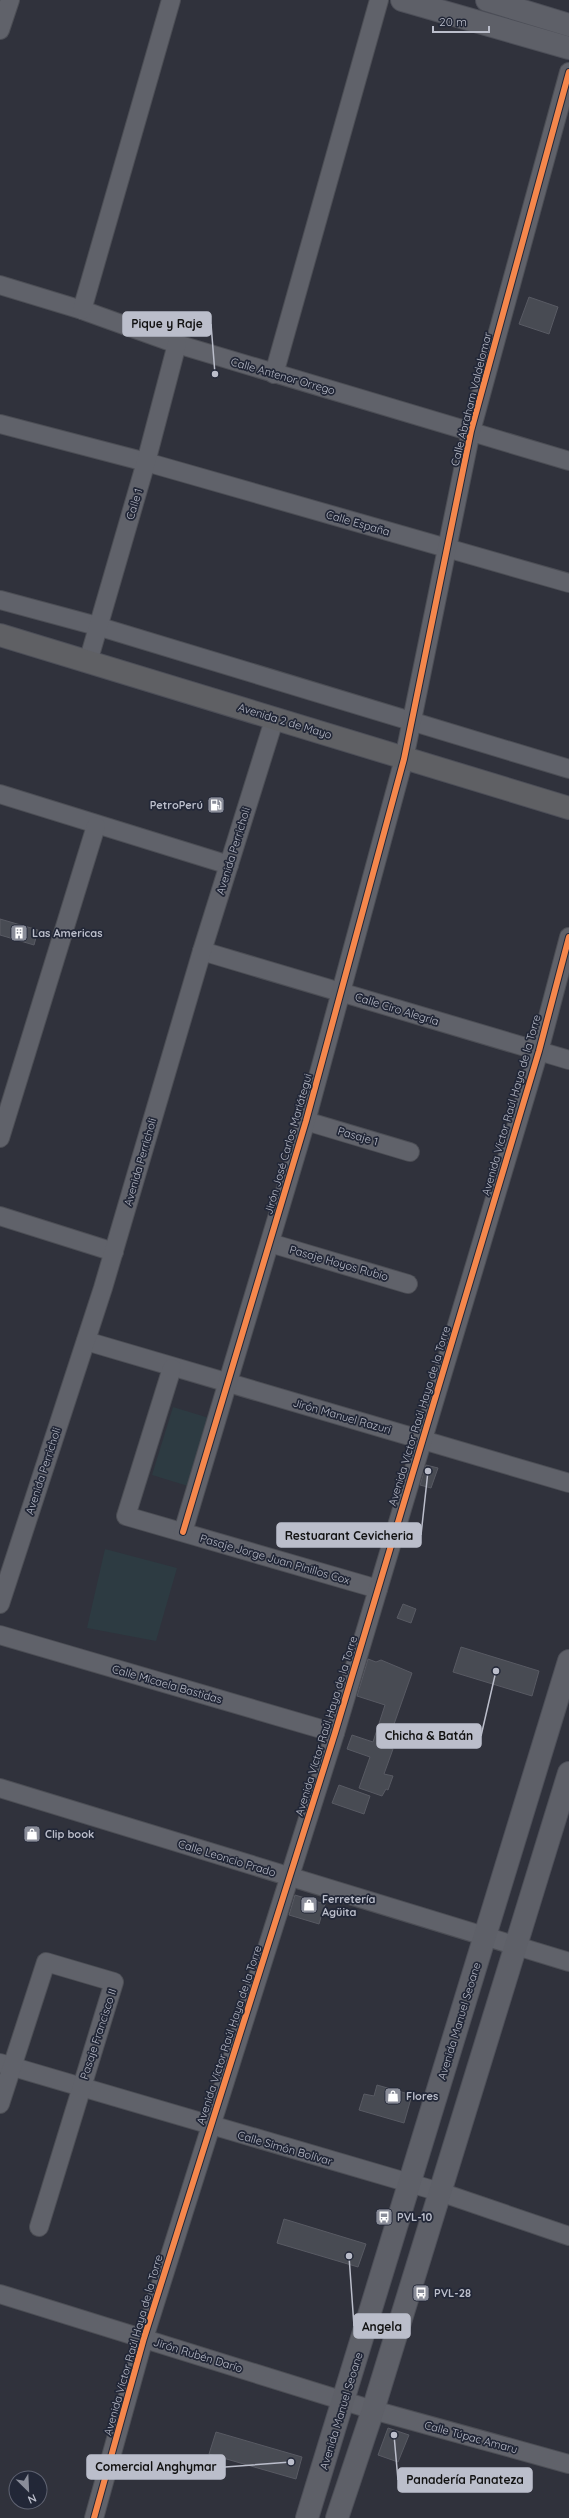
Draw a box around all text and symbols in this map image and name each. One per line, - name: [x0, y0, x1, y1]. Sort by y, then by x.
- scale bar: [433, 8, 489, 34]
- text: 20 m: [439, 14, 467, 29]
- callout: Pique y Raje: [123, 312, 211, 336]
- text: Pique y Raje: [131, 316, 203, 331]
- street label: Calle Abraham Valdelomar: [448, 330, 495, 467]
- street label: Calle Antenor Orrego: [229, 354, 337, 398]
- street label: Calle 1: [123, 487, 145, 521]
- street label: Calle España: [324, 507, 392, 539]
- street label: Avenida 2 de Mayo: [236, 700, 334, 742]
- fuel station icon: PetroPerú: [206, 795, 226, 815]
- place label: PetroPerú: [150, 798, 203, 812]
- street label: Avenida Perricholi: [213, 806, 253, 896]
- building icon: Las Americas: [9, 923, 29, 943]
- place label: Las Americas: [32, 926, 102, 940]
- street label: Calle Ciro Alegría: [353, 990, 441, 1028]
- street label: Avenida Víctor Raúl Haya de la Torre: [478, 1013, 544, 1197]
- street label: Jirón José Carlos Mariátegui: [261, 1072, 315, 1216]
- street label: Avenida Perricholi: [121, 1116, 159, 1208]
- street label: Pasaje 1: [336, 1124, 380, 1148]
- street label: Pasaje Hoyos Rubio: [288, 1242, 390, 1284]
- street label: Avenida Víctor Raúl Haya de la Torre: [385, 1324, 453, 1508]
- street label: Jirón Manuel Razuri: [291, 1395, 393, 1437]
- street label: Avenida Perricholi: [22, 1426, 64, 1516]
- callout: Restuarant Cevicheria: [277, 1523, 421, 1547]
- text: Restuarant Cevicheria: [285, 1528, 413, 1543]
- street label: Pasaje Jorge Juan Pinillos Cox: [199, 1531, 351, 1587]
- street label: Avenida Víctor Raúl Haya de la Torre: [292, 1634, 360, 1818]
- street label: Calle Micaela Bastidas: [110, 1662, 224, 1706]
- callout: Chicha & Batán: [377, 1724, 481, 1748]
- text: Chicha & Batán: [385, 1728, 473, 1743]
- shop icon: Clip book: [22, 1824, 42, 1844]
- place label: Clip book: [45, 1827, 94, 1841]
- street label: Calle Leoncio Prado: [176, 1836, 278, 1880]
- place label: Ferretería Agüita: [322, 1892, 376, 1919]
- shop icon: Ferretería Agüita: [299, 1895, 319, 1915]
- street label: Avenida Víctor Raúl Haya de la Torre: [193, 1944, 265, 2126]
- street label: Avenida Manuel Seoane: [434, 1960, 484, 2082]
- street label: Pasaje Francisco II: [77, 1987, 119, 2081]
- shop icon: Flores: [383, 2086, 403, 2106]
- place label: Flores: [406, 2089, 438, 2103]
- street label: Calle Simón Bolívar: [236, 2128, 335, 2168]
- bus stop icon: PVL-10: [374, 2207, 394, 2227]
- place label: PVL-10: [397, 2210, 432, 2224]
- street label: Avenida Víctor Raúl Haya de la Torre: [100, 2253, 166, 2437]
- bus stop icon: PVL-28: [411, 2283, 431, 2303]
- place label: PVL-28: [434, 2286, 471, 2300]
- callout: Angela: [354, 2314, 410, 2338]
- text: Angela: [362, 2319, 402, 2334]
- street label: Jirón Rubén Darío: [152, 2335, 245, 2375]
- street label: Avenida Manuel Seoane: [316, 2350, 366, 2472]
- street label: Calle Túpac Amaru: [423, 2418, 519, 2456]
- callout: Comercial Anghymar: [87, 2455, 225, 2479]
- text: Comercial Anghymar: [95, 2459, 217, 2474]
- callout: Panadería Panateza: [398, 2468, 532, 2492]
- north arrow: [8, 2470, 48, 2510]
- text: Panadería Panateza: [406, 2472, 524, 2487]
- text: N: [26, 2491, 39, 2507]

